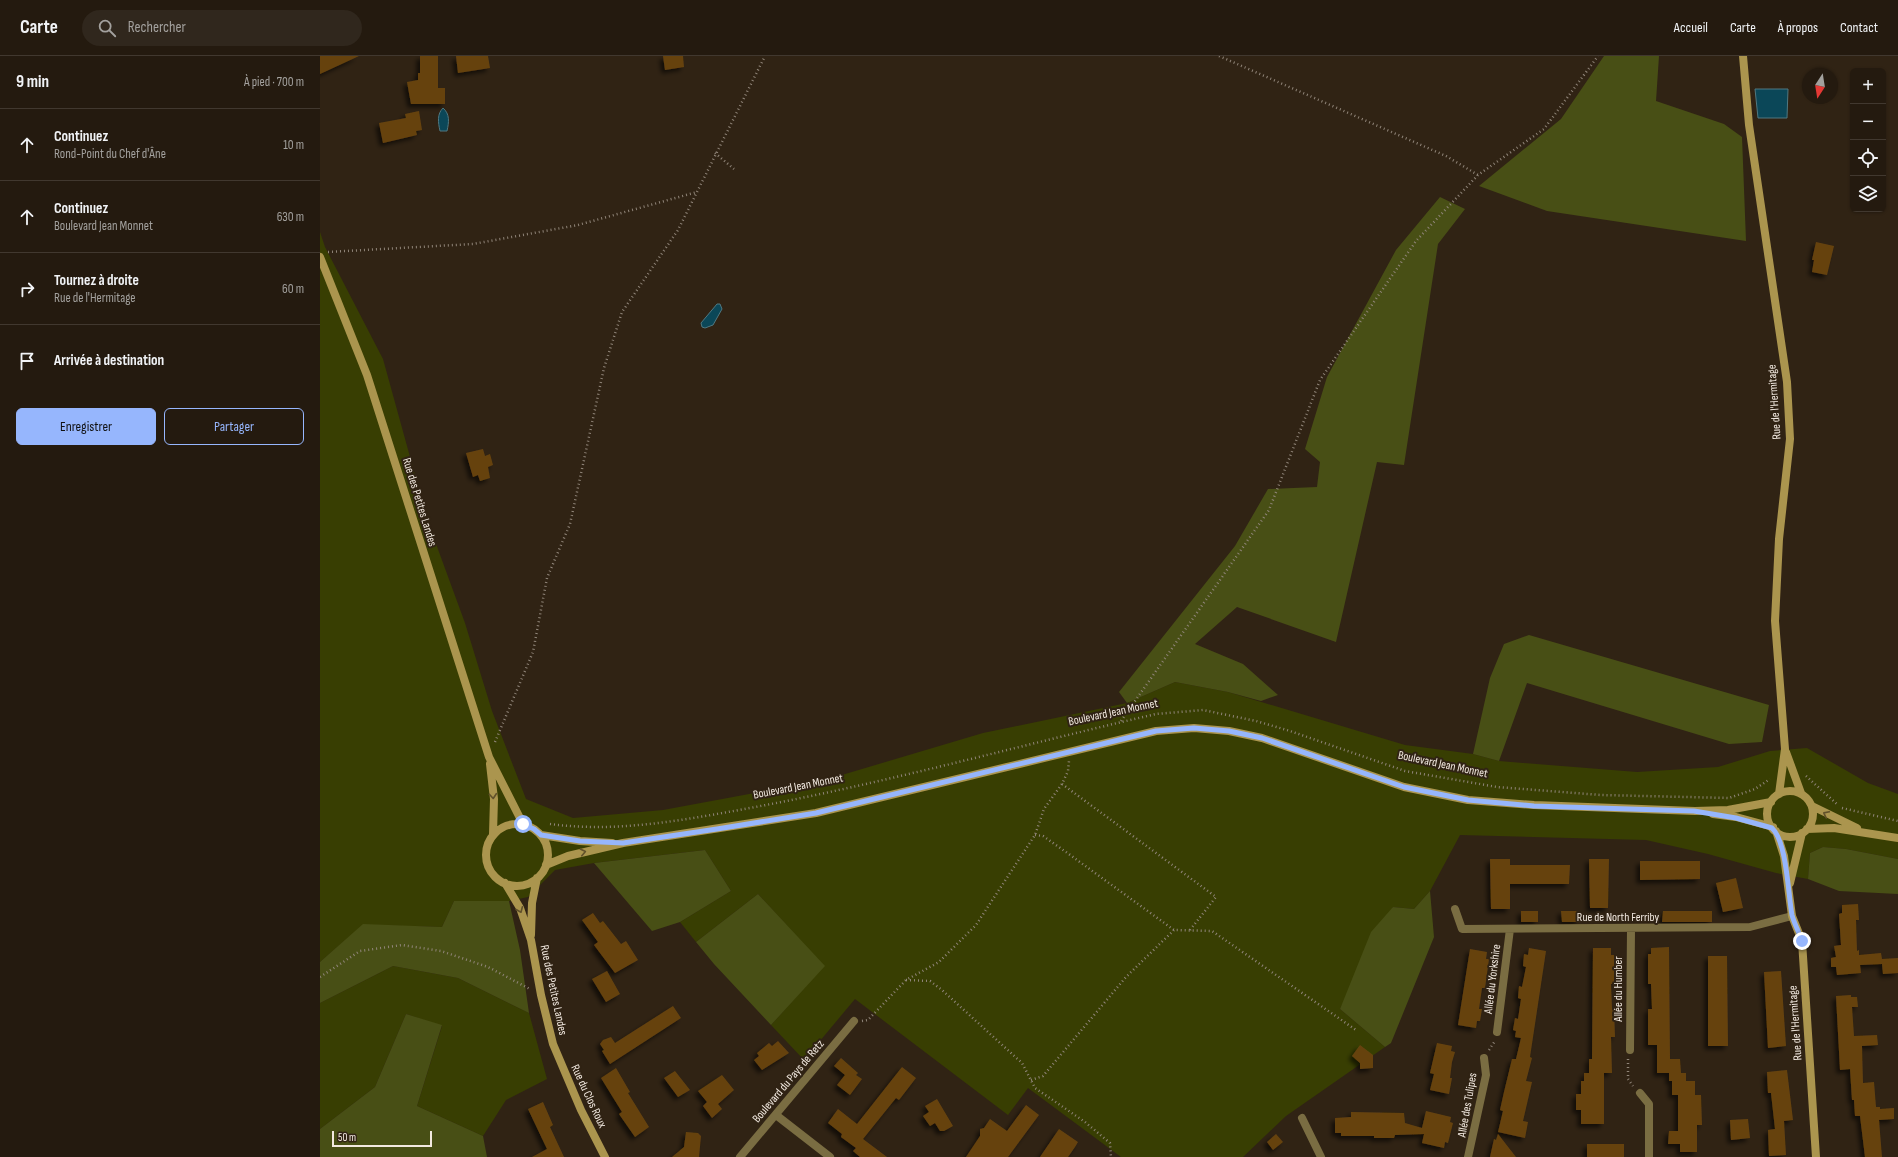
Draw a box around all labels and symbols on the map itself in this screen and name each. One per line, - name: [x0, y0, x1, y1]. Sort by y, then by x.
- north arrow: [1802, 68, 1838, 104]
- street label: Rue de l'Hermitage: [1764, 364, 1785, 440]
- street label: Rue des Petites Landes: [399, 456, 440, 548]
- street label: Boulevard Jean Monnet: [1067, 696, 1160, 729]
- street label: Boulevard Jean Monnet: [1397, 748, 1489, 781]
- street label: Boulevard Jean Monnet: [752, 770, 845, 803]
- one-way arrow: [489, 792, 498, 799]
- one-way arrow: [1823, 811, 1831, 819]
- route start: [514, 815, 532, 833]
- one-way arrow: [580, 849, 586, 857]
- one-way arrow: [516, 907, 524, 914]
- street label: Rue de North Ferriby: [1577, 910, 1659, 925]
- route end: [1793, 932, 1811, 950]
- street label: Allée du Yorkshire: [1481, 943, 1504, 1016]
- street label: Rue des Petites Landes: [537, 944, 570, 1037]
- street label: Allée du Humber: [1611, 956, 1626, 1023]
- street label: Rue de l'Hermitage: [1785, 985, 1806, 1061]
- street label: Boulevard du Pays de Retz: [749, 1036, 828, 1126]
- street label: Rue du Clos Roux: [567, 1062, 610, 1131]
- street label: Allée des Tulipes: [1454, 1072, 1481, 1139]
- scale bar: [332, 1129, 432, 1148]

